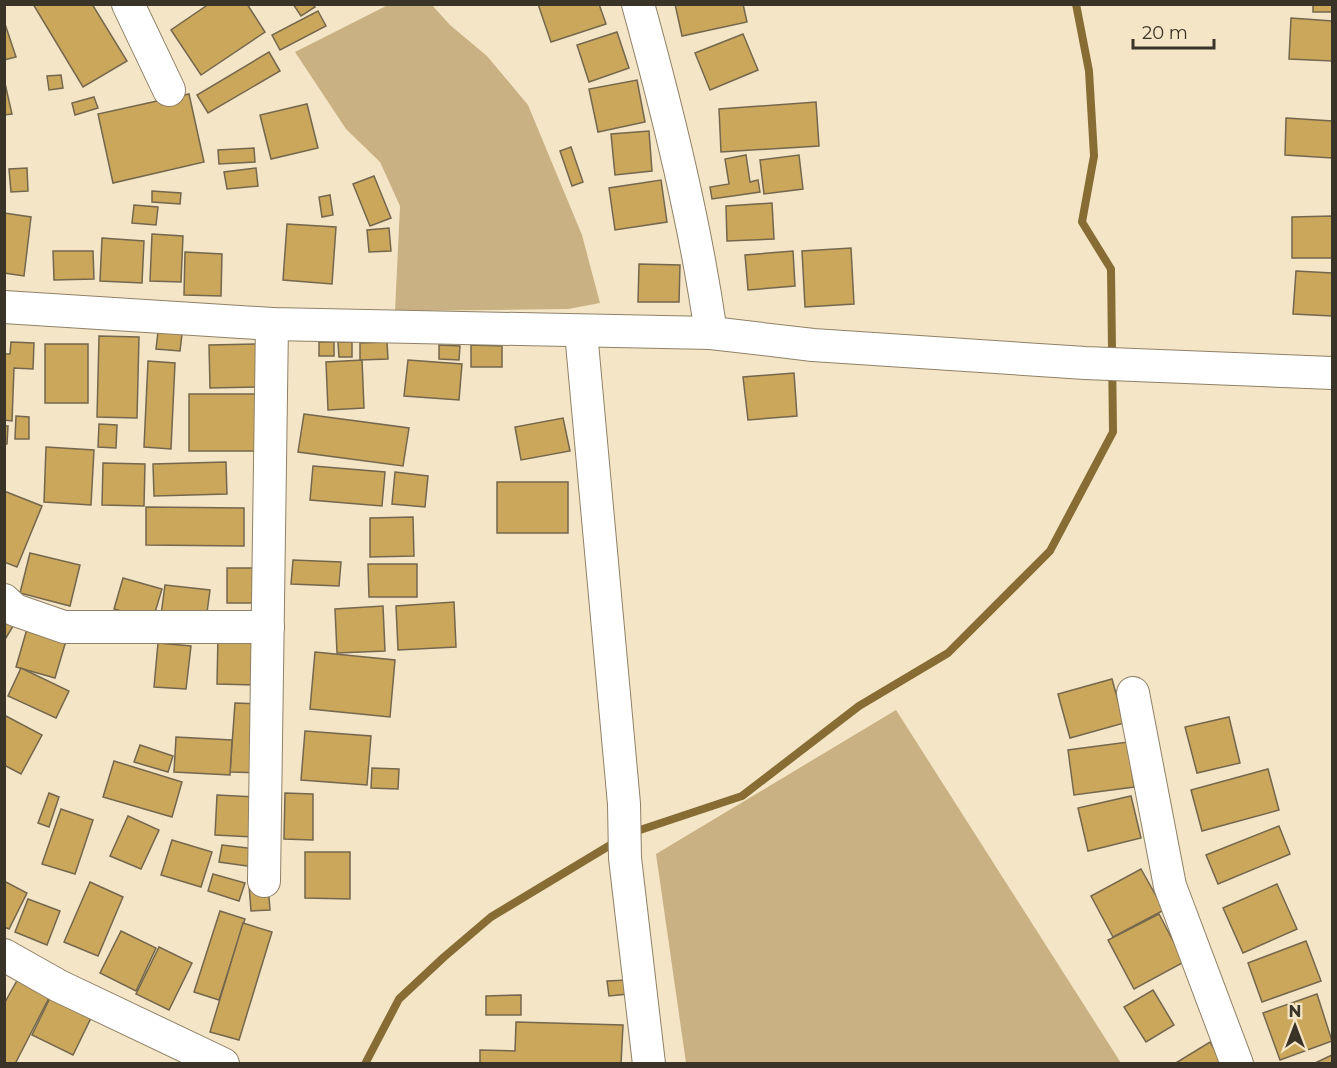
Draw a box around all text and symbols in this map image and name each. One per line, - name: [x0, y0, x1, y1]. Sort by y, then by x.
- scale bar: [1133, 12, 1214, 50]
- text: 20 m: [1142, 22, 1188, 44]
- north arrow: [1265, 996, 1325, 1056]
- text: N: [1289, 1002, 1301, 1021]

